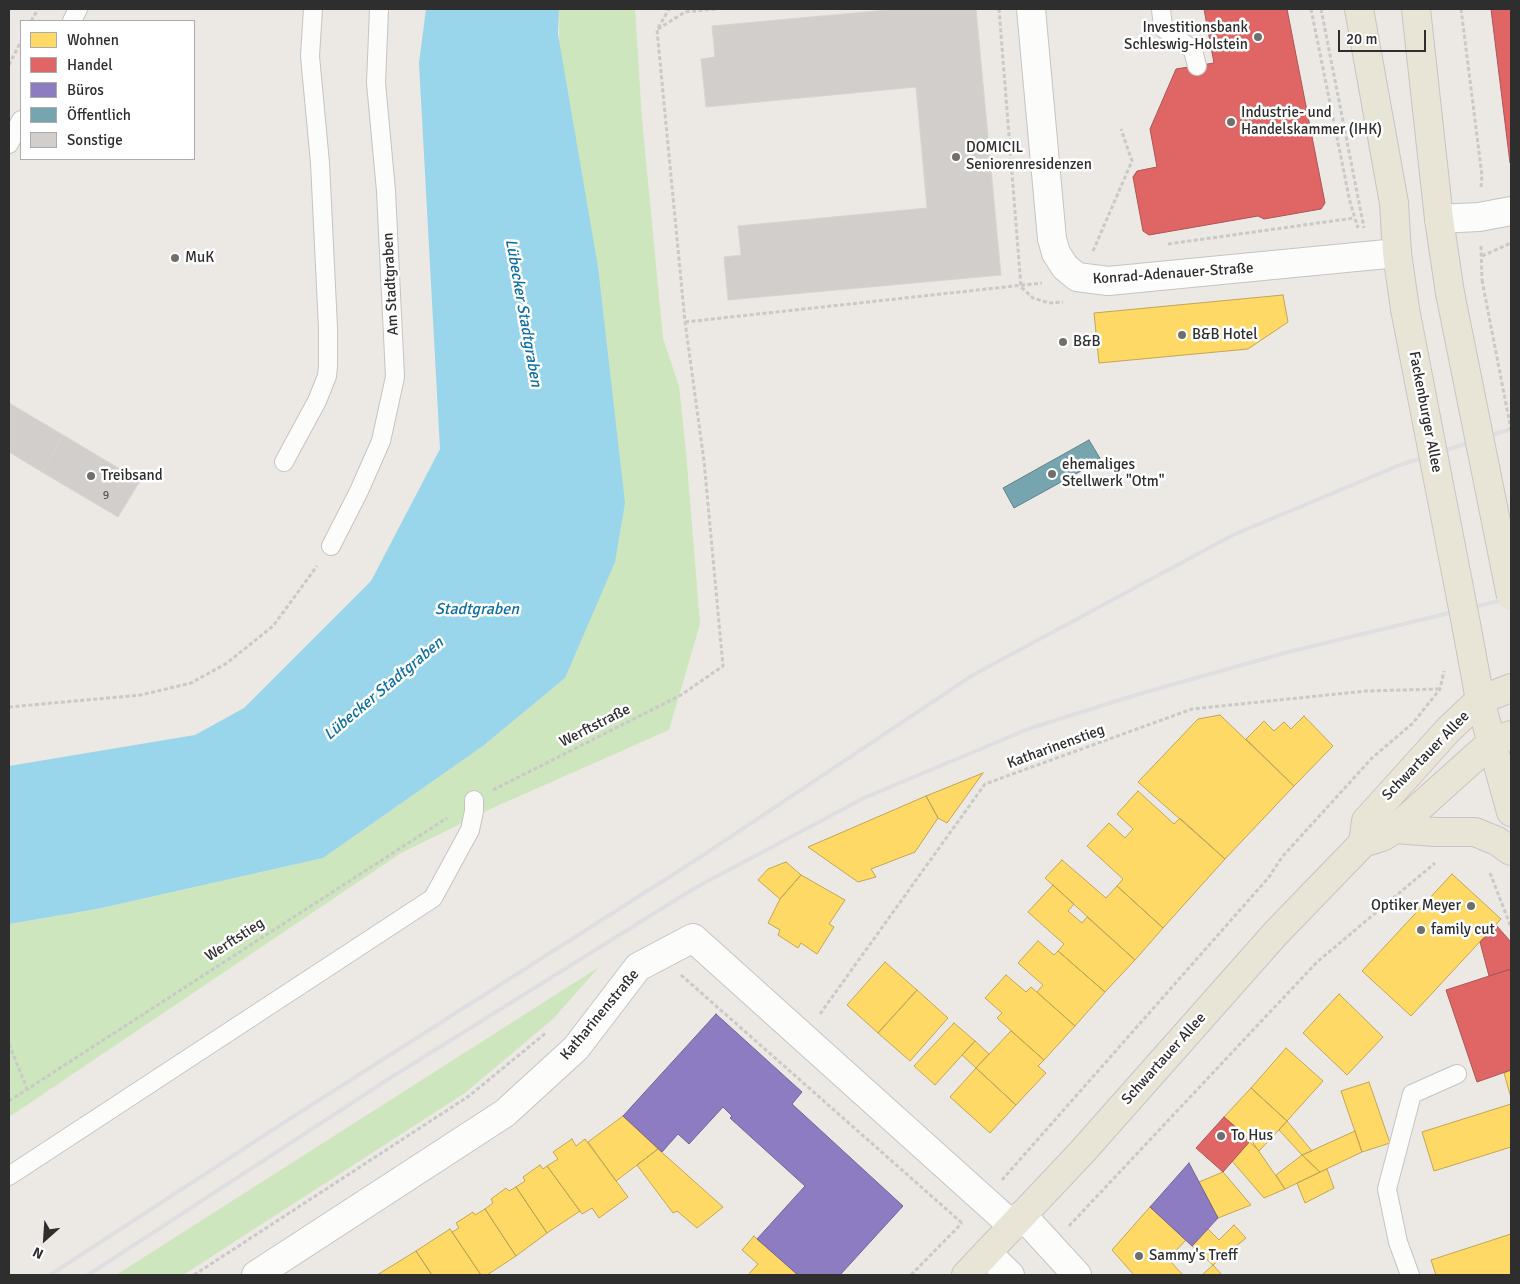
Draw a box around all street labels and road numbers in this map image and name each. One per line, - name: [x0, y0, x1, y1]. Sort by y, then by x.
- street label: Am Stadtgraben: [379, 232, 403, 336]
- street label: Konrad-Adenauer-Straße: [1092, 259, 1254, 289]
- street label: Fackenburger Allee: [1404, 350, 1446, 474]
- street label: Werftstraße: [557, 700, 633, 752]
- street label: Schwartauer Allee: [1379, 708, 1473, 804]
- street label: Katharinenstieg: [1005, 721, 1107, 773]
- street label: Werftstieg: [202, 914, 268, 966]
- street label: Katharinenstraße: [557, 966, 643, 1064]
- street label: Schwartauer Allee: [1118, 1009, 1210, 1109]

